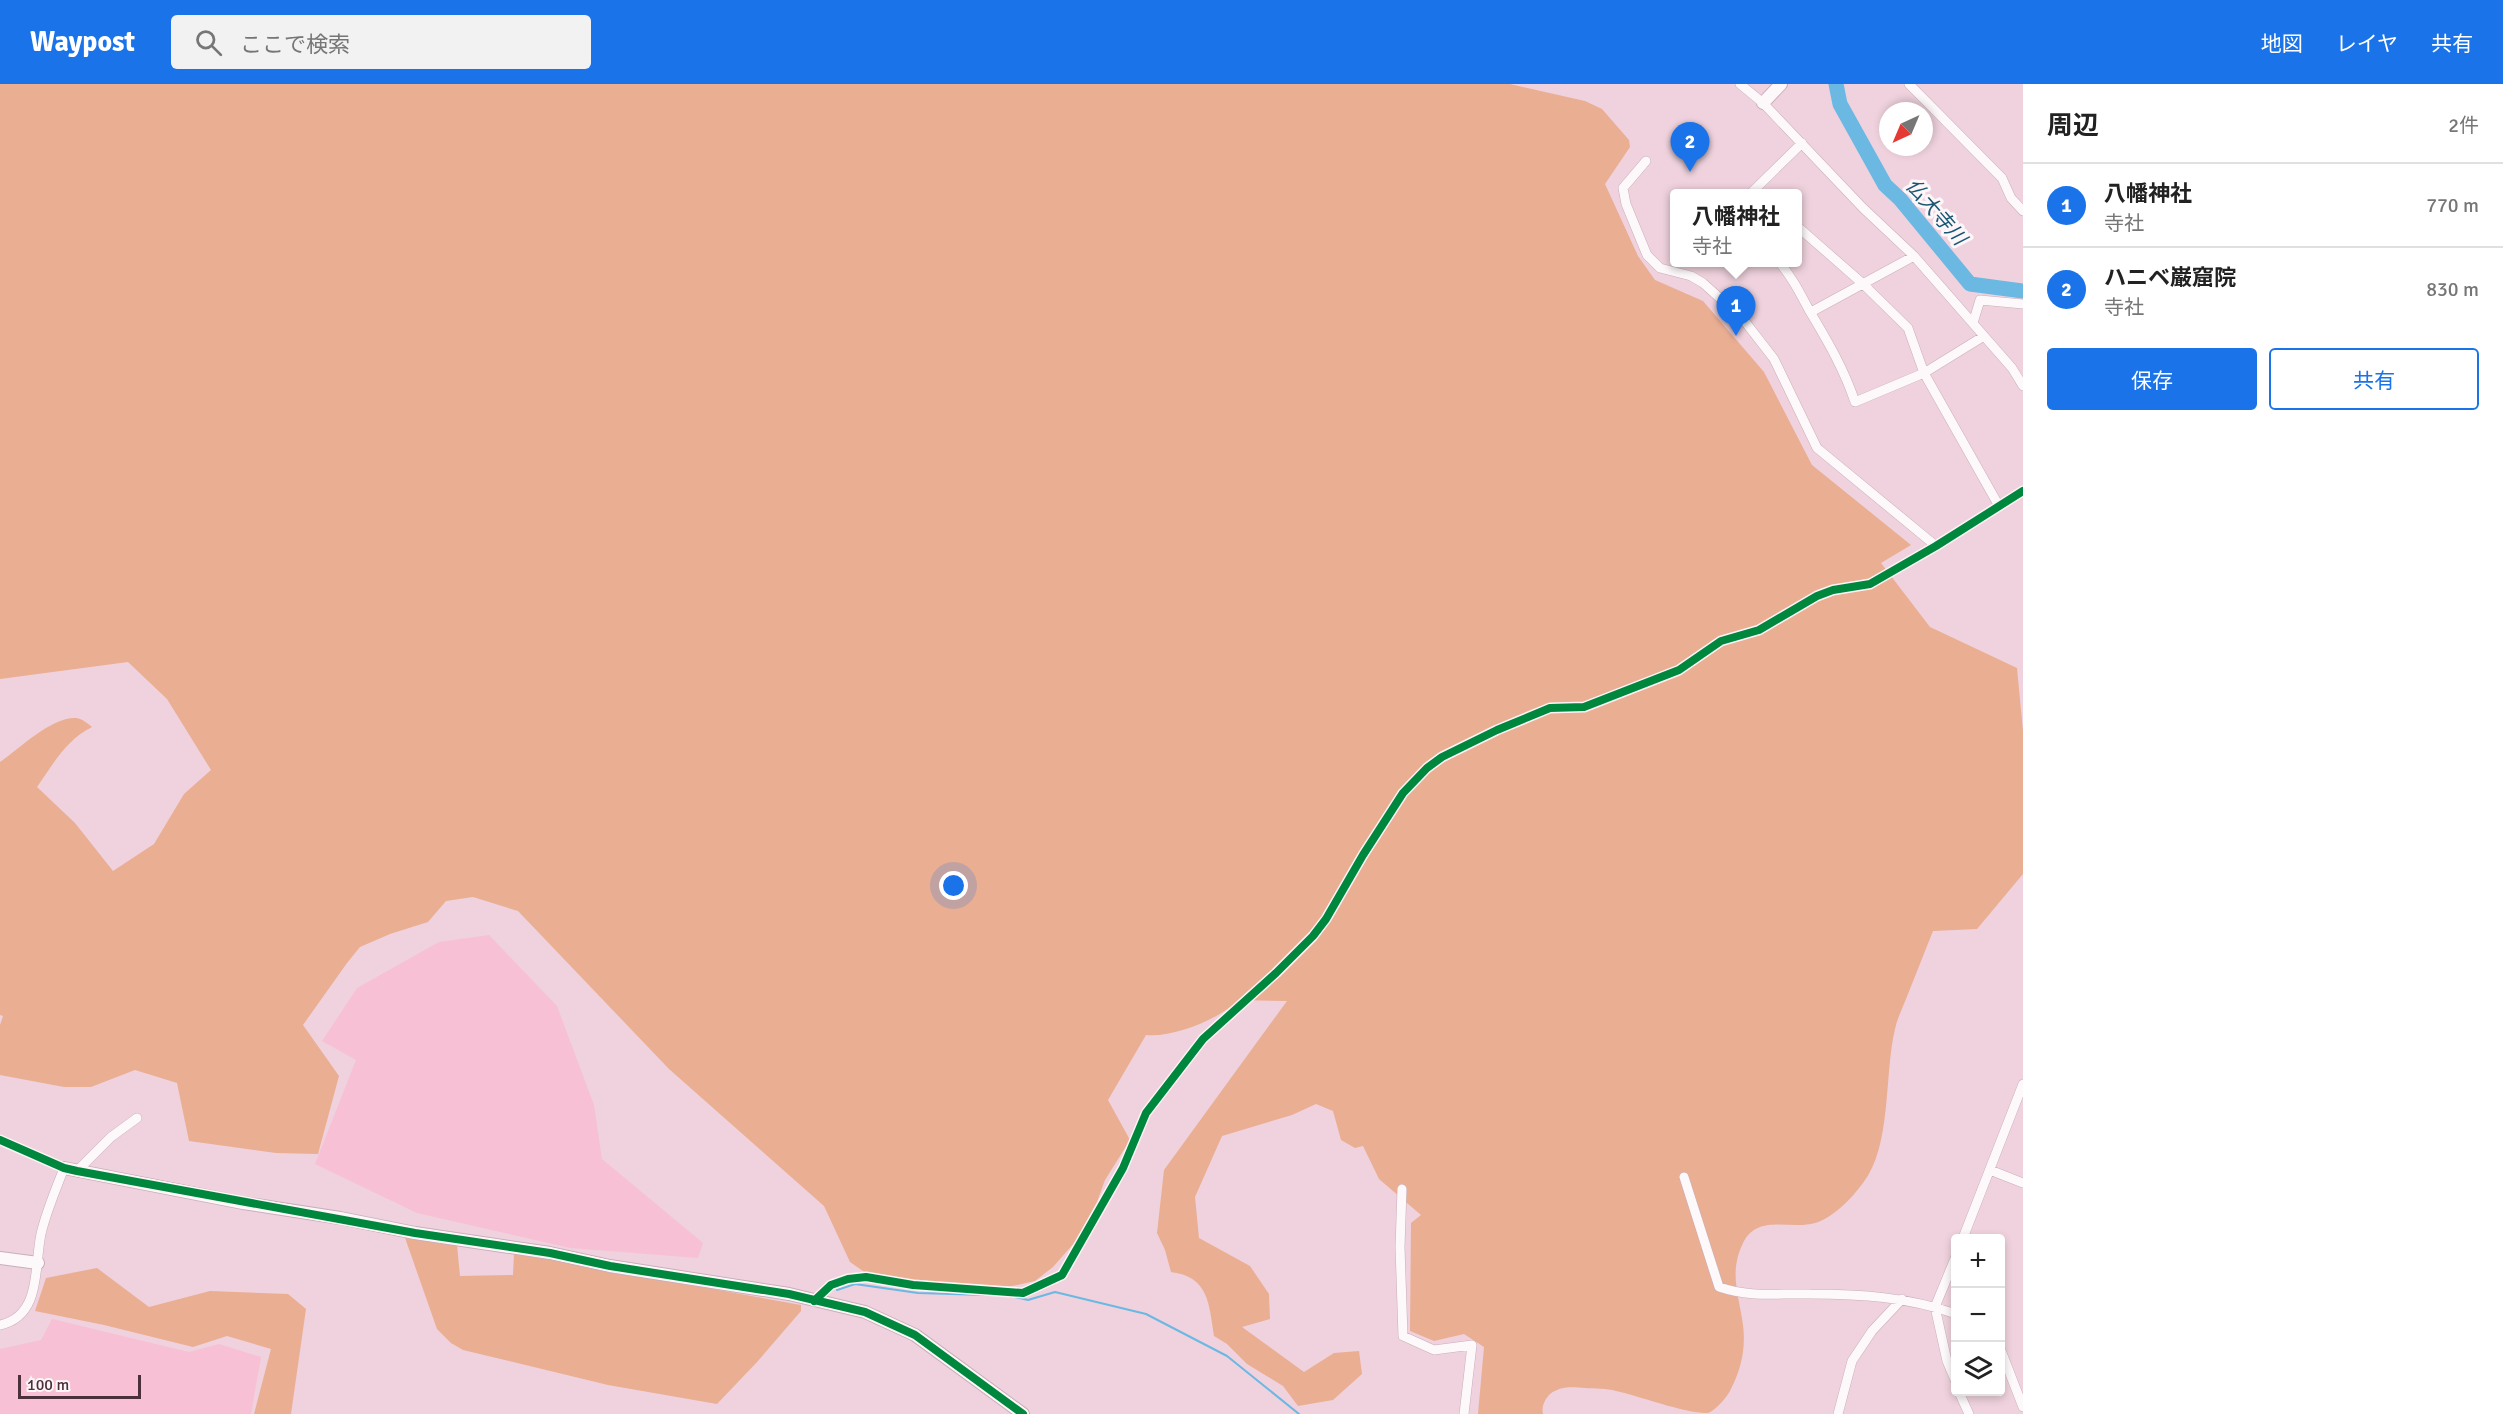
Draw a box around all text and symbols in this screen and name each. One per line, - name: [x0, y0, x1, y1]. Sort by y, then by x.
- search box: [171, 15, 591, 69]
- text: Waypost: [30, 25, 135, 59]
- icon: search: [192, 26, 225, 59]
- text: ここで検索: [240, 31, 350, 58]
- text: 地図: [2261, 31, 2303, 57]
- text: レイヤ: [2336, 31, 2398, 57]
- text: 共有: [2431, 31, 2473, 57]
- north arrow: [1879, 102, 1933, 156]
- text: 周辺: [2047, 110, 2099, 142]
- text: 2件: [2448, 113, 2479, 138]
- pin: 2: [1670, 122, 1710, 172]
- water label: 仏大寺川: [1900, 174, 1973, 252]
- text: 八幡神社: [2104, 180, 2192, 207]
- popup: [1670, 189, 1802, 267]
- text: 1: [2061, 193, 2072, 218]
- text: 770 m: [2426, 193, 2479, 218]
- text: 八幡神社: [1692, 203, 1780, 230]
- text: 寺社: [2104, 211, 2144, 236]
- text: 寺社: [1692, 234, 1732, 259]
- text: ハニベ巌窟院: [2104, 264, 2236, 291]
- text: 2: [2061, 277, 2072, 302]
- text: 830 m: [2426, 277, 2479, 302]
- pin: 1: [1716, 286, 1756, 336]
- text: 寺社: [2104, 295, 2144, 320]
- button: 保存: [2047, 348, 2257, 410]
- button: 共有: [2269, 348, 2479, 410]
- your location: [939, 871, 968, 900]
- map controls: [1951, 1234, 2005, 1396]
- button: +: [1951, 1234, 2005, 1288]
- button: −: [1951, 1288, 2005, 1342]
- button: layers: [1951, 1342, 2005, 1396]
- scale bar: [18, 1372, 141, 1400]
- text: 100 m: [27, 1375, 69, 1395]

